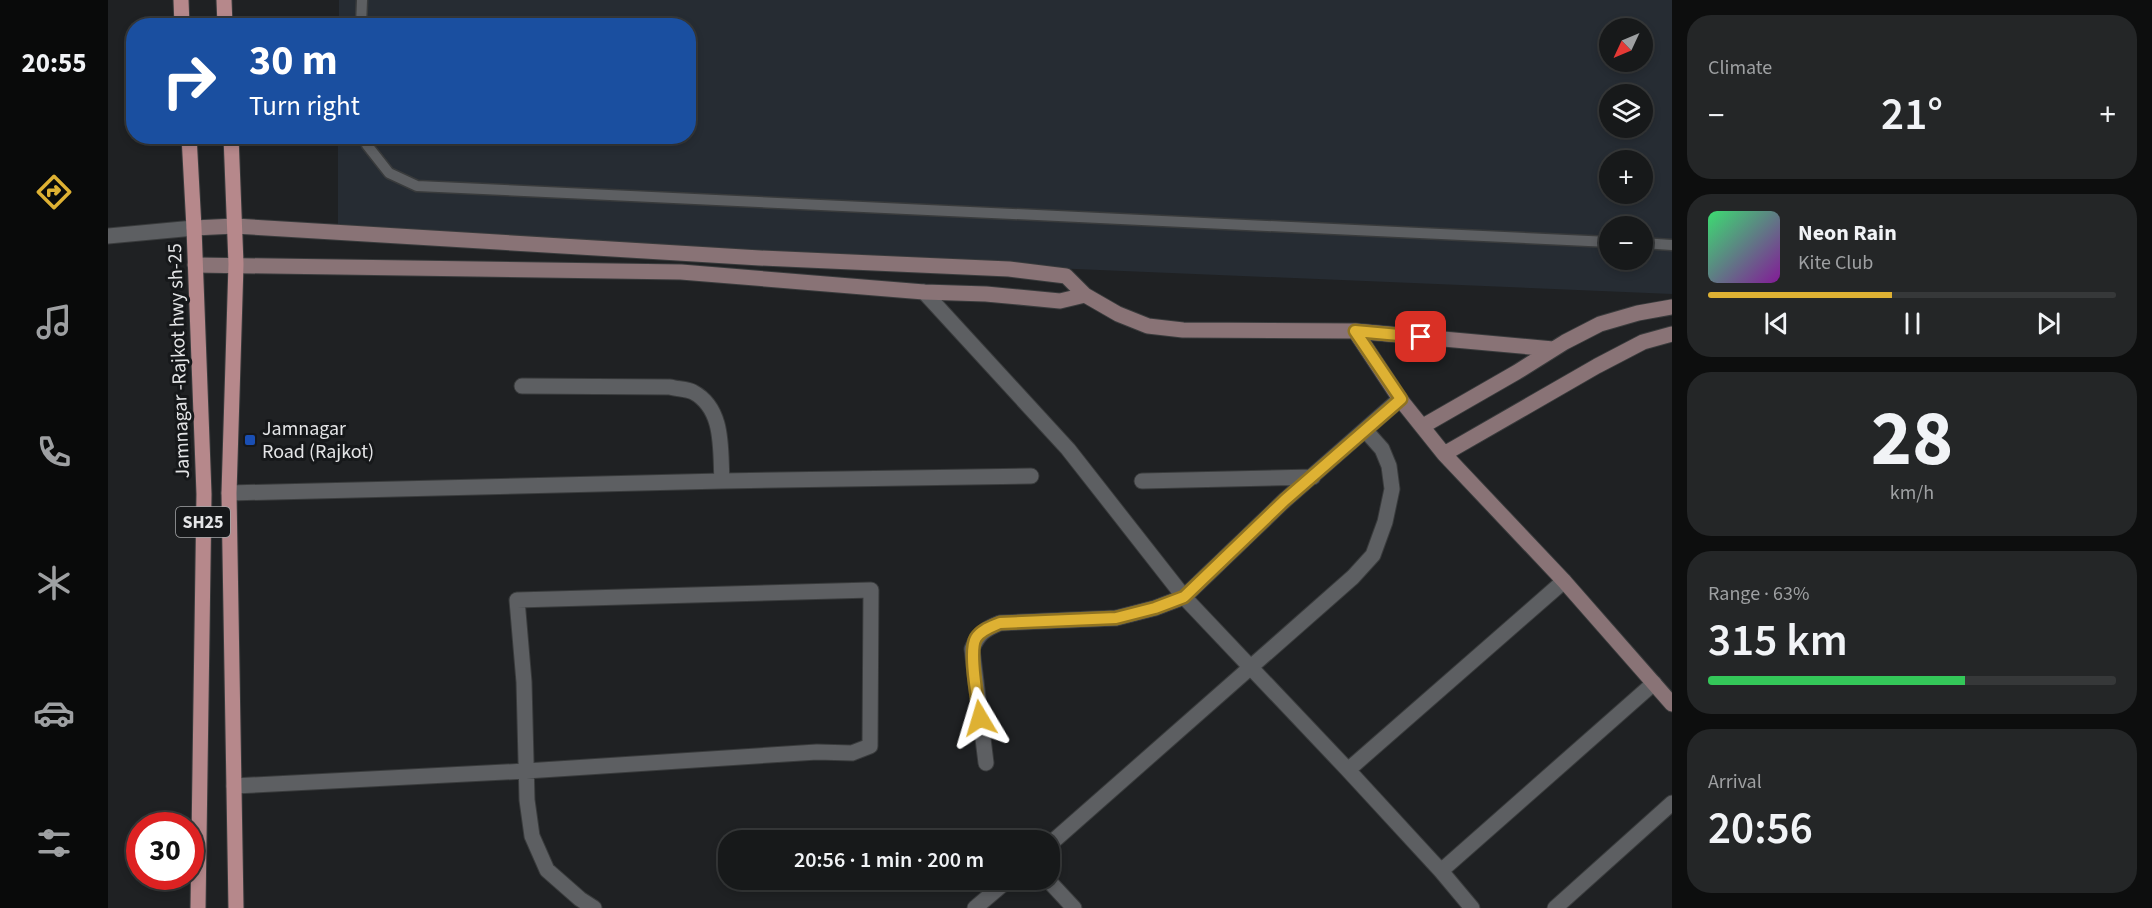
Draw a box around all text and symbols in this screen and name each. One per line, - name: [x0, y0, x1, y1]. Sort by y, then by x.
- north arrow: [1599, 18, 1653, 72]
- map controls: [1599, 18, 1653, 270]
- text: 30 m: [249, 31, 338, 91]
- icon: right: [150, 42, 228, 120]
- text: 20:55: [21, 44, 87, 83]
- text: Climate: [1708, 54, 1772, 82]
- text: 21°: [1881, 83, 1943, 147]
- button: layers: [1599, 84, 1653, 138]
- text: Turn right: [249, 87, 360, 126]
- text: −: [1708, 92, 1724, 139]
- text: +: [2100, 92, 2116, 139]
- button: +: [1599, 150, 1653, 204]
- icon: directions: [33, 171, 75, 213]
- button: −: [1599, 216, 1653, 270]
- text: Neon Rain: [1798, 217, 1897, 249]
- street label: Jamnagar -Rajkot hwy sh-25: [161, 243, 197, 479]
- text: Kite Club: [1798, 249, 1873, 277]
- icon: music: [33, 301, 75, 343]
- icon: previous: [1760, 307, 1793, 340]
- icon: pause: [1896, 307, 1929, 340]
- icon: next: [2032, 307, 2065, 340]
- pin: [1395, 311, 1446, 362]
- icon: arrive: [1404, 320, 1437, 353]
- text: 28: [1871, 384, 1953, 495]
- place label: Jamnagar Road (Rajkot): [262, 415, 374, 466]
- icon: phone: [33, 431, 75, 473]
- marker: Jamnagar Road (Rajkot): [243, 433, 257, 447]
- text: km/h: [1890, 479, 1934, 507]
- road number: SH25: [176, 507, 230, 537]
- icon: climate: [33, 562, 75, 604]
- text: Range · 63%: [1708, 580, 1809, 608]
- text: 315 km: [1708, 609, 1848, 673]
- position arrow: [948, 686, 1012, 750]
- icon: car: [33, 692, 75, 734]
- text: Arrival: [1708, 768, 1762, 796]
- text: 20:56: [1708, 797, 1813, 861]
- speed limit sign: 30: [126, 812, 204, 890]
- icon: filters: [33, 822, 75, 864]
- text: 20:56 · 1 min · 200 m: [794, 844, 984, 876]

